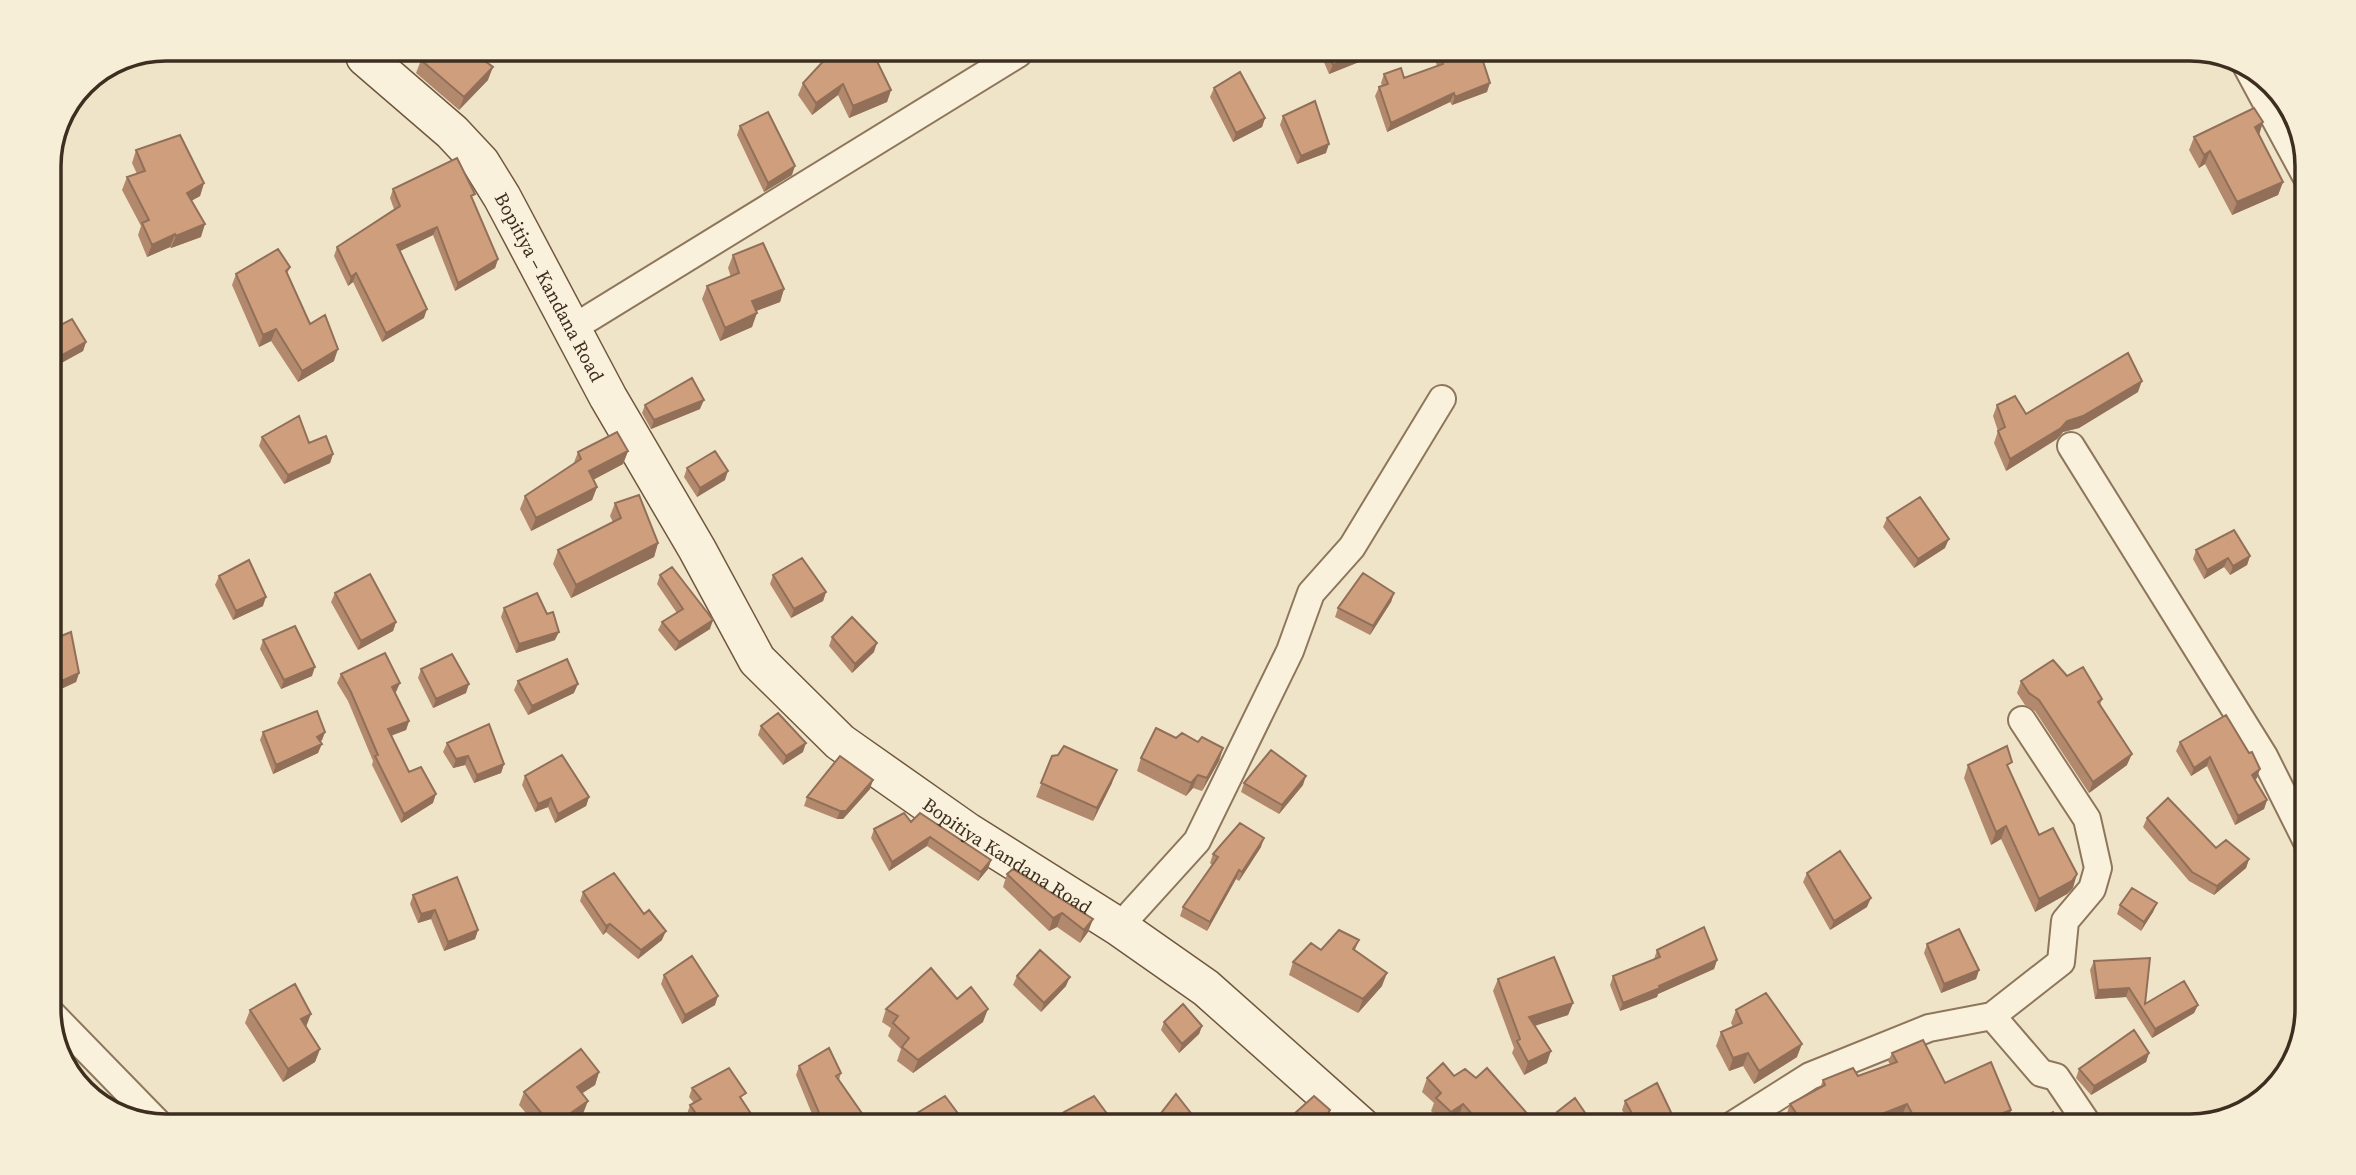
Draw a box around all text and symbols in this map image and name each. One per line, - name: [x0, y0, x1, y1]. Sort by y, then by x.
- street label: Bopitiya – Kandana Road: [489, 188, 611, 386]
- street label: Bopitiya Kandana Road: [918, 791, 1097, 920]

